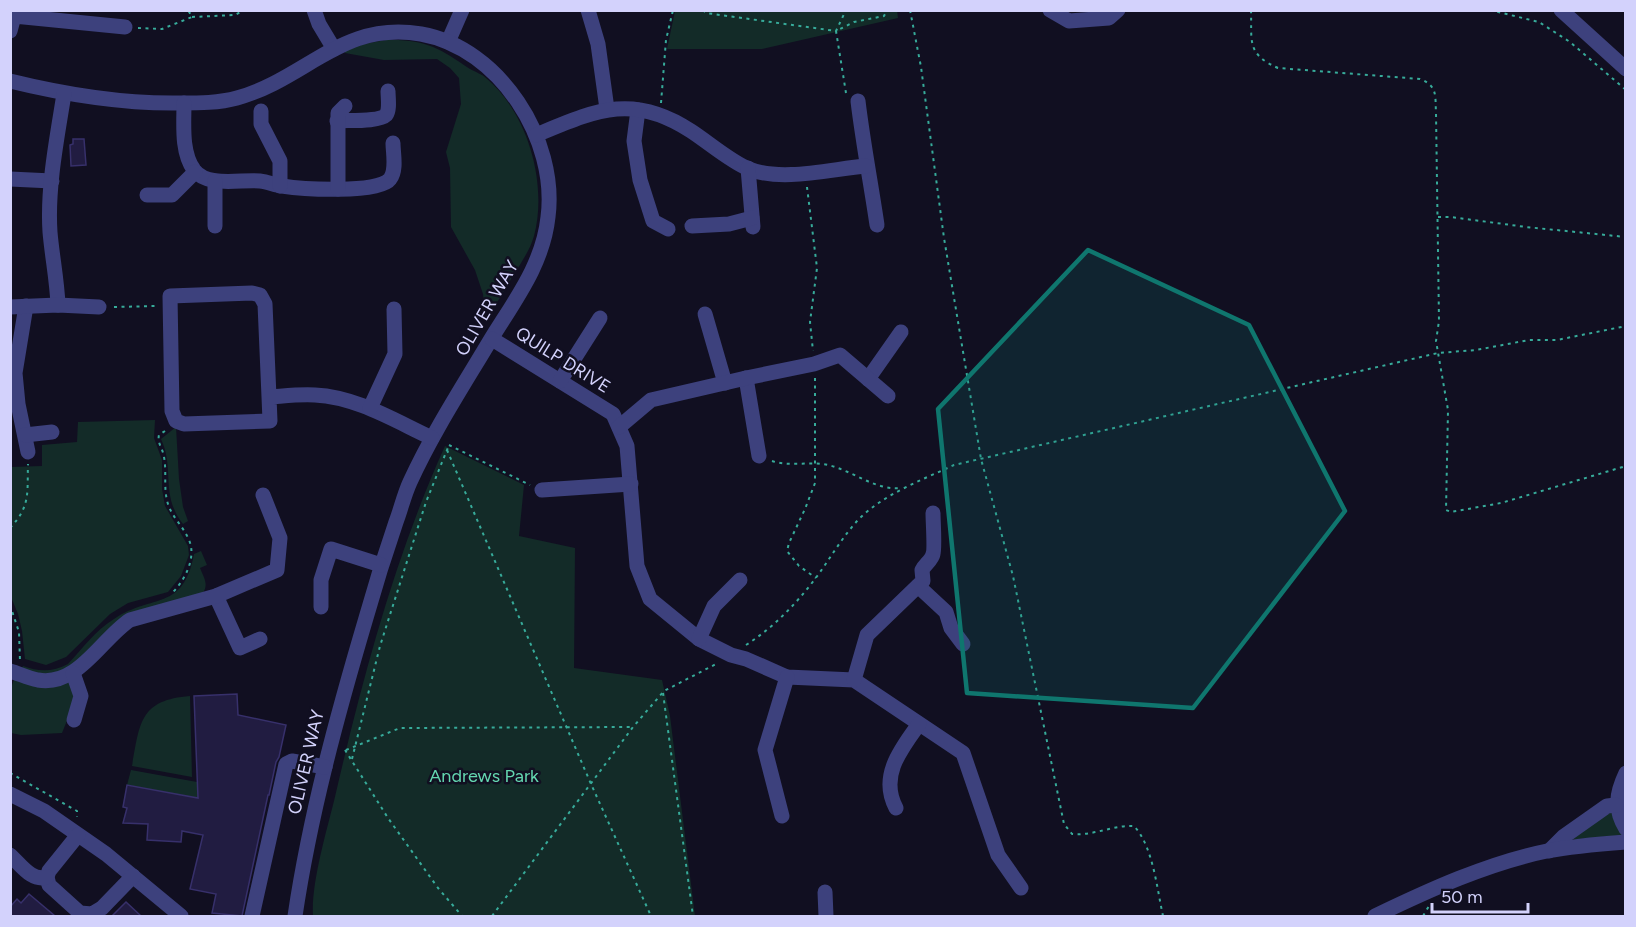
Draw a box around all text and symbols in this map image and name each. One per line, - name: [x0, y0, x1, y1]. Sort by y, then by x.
- street label: OLIVER WAY: [451, 256, 523, 360]
- street label: QUILP DRIVE: [512, 322, 614, 398]
- street label: OLIVER WAY: [283, 707, 329, 816]
- park label: Andrews Park: [429, 765, 539, 787]
- scale bar: [1432, 876, 1528, 914]
- text: 50 m: [1441, 886, 1483, 908]

